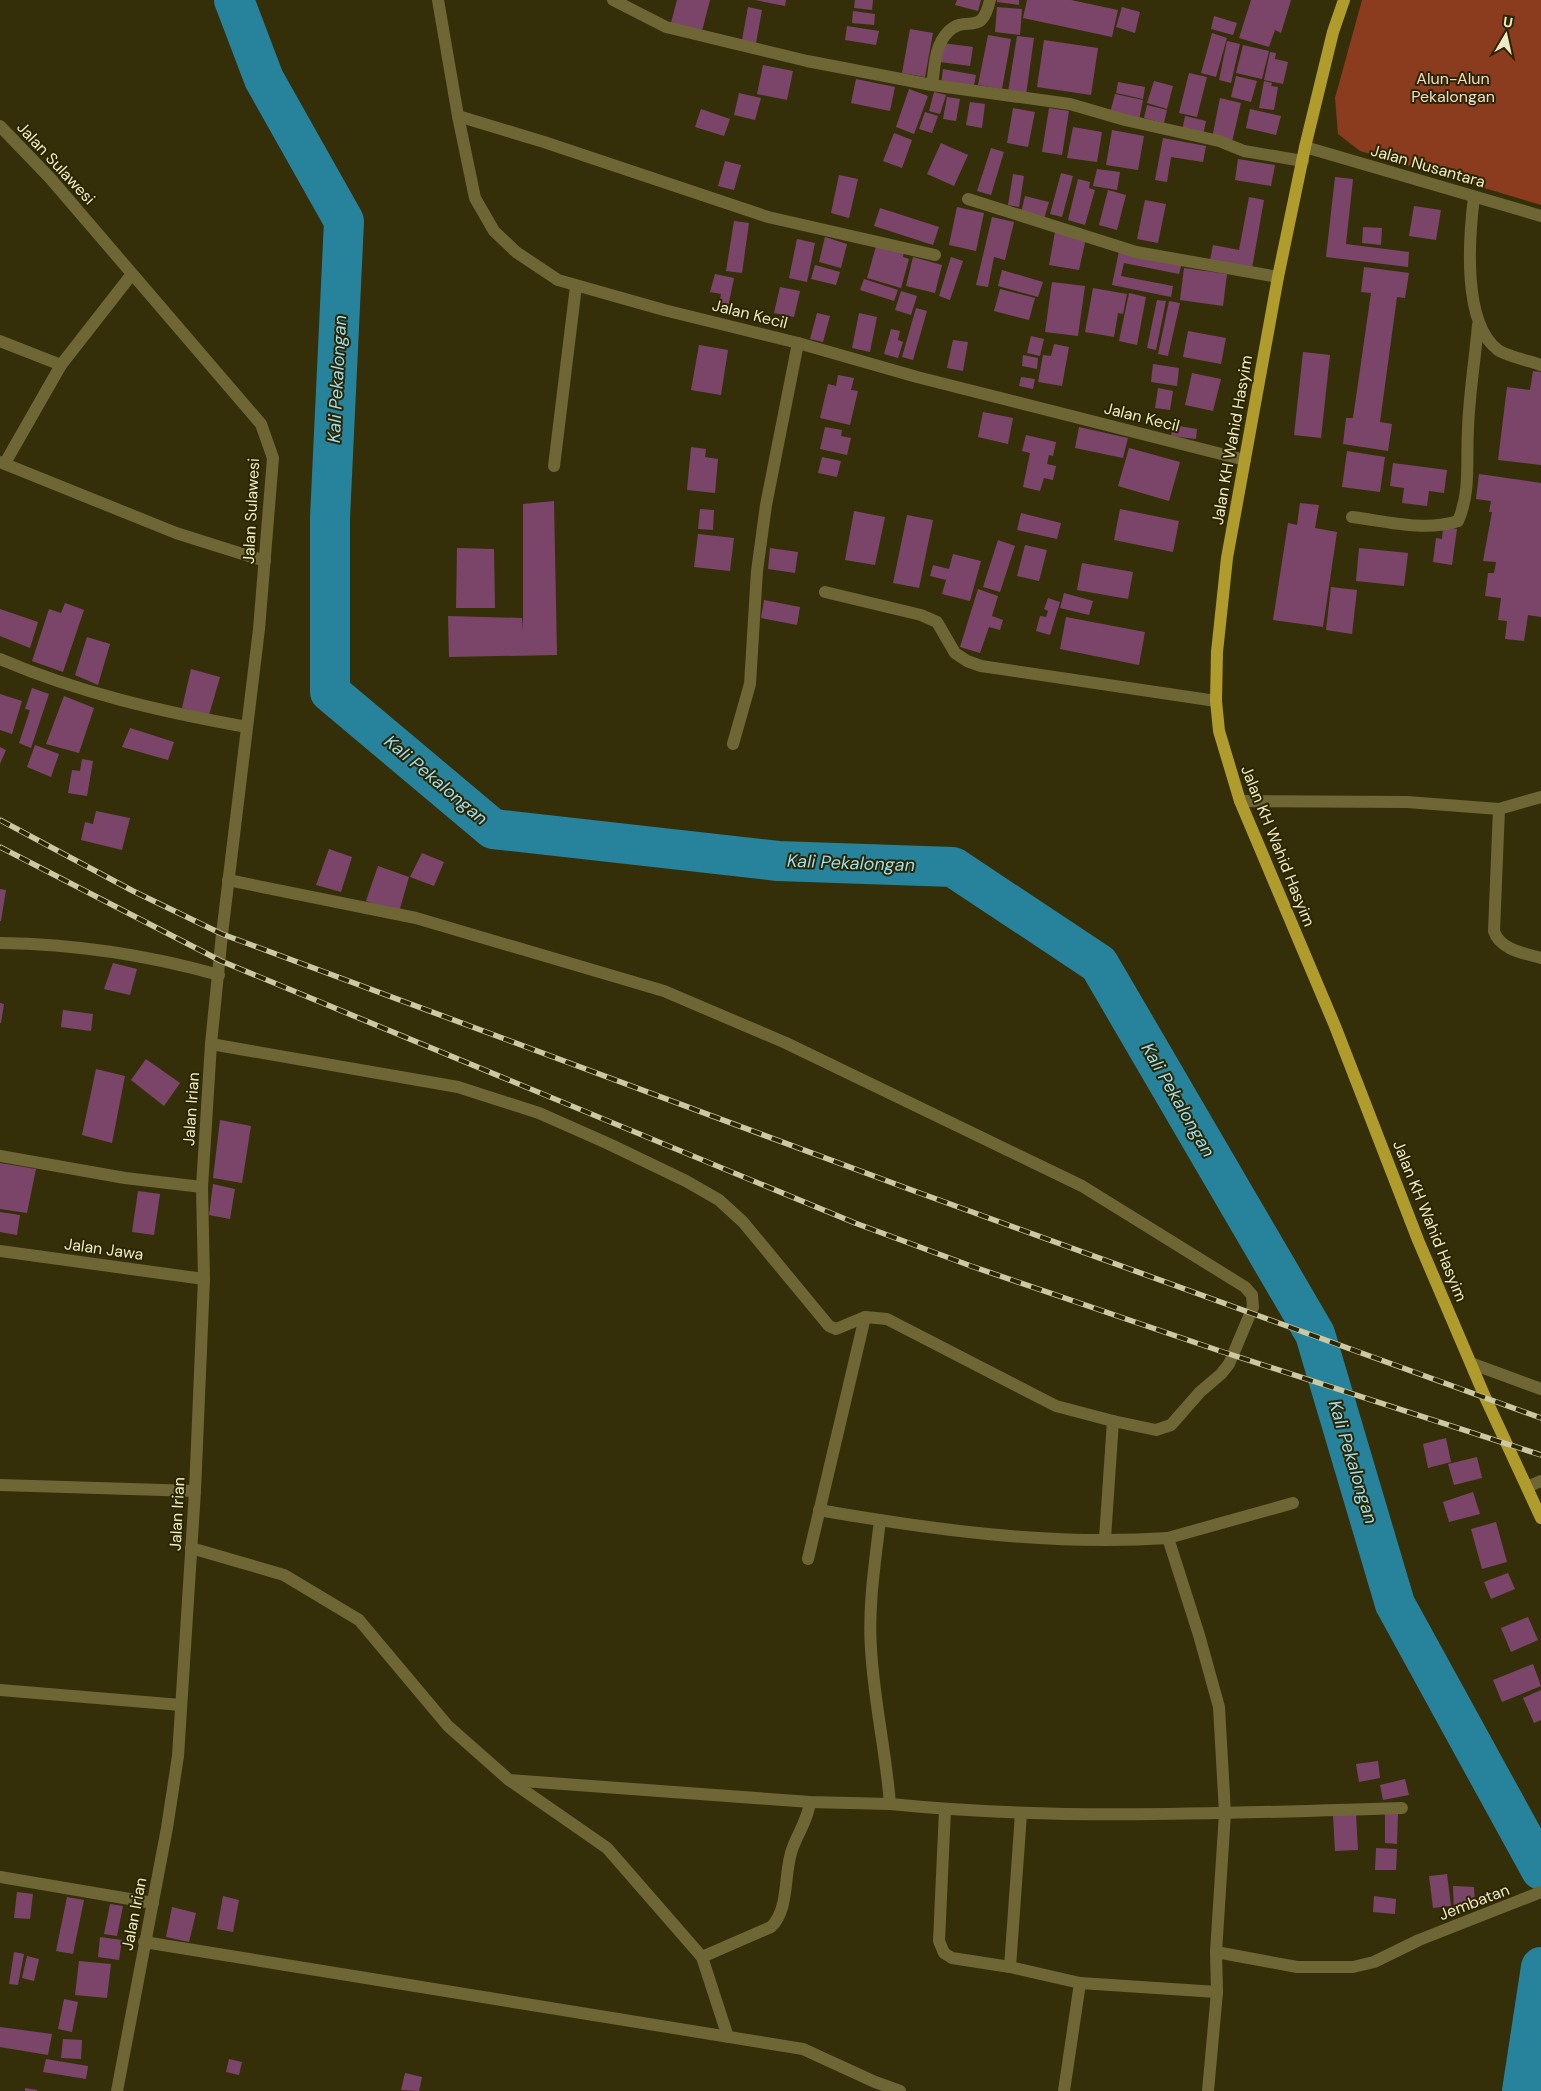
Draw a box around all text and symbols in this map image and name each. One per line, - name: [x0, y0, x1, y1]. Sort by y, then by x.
- north arrow: [1481, 10, 1531, 60]
- text: U: [1502, 13, 1514, 32]
- park label: Alun-Alun Pekalongan: [1411, 68, 1495, 107]
- street label: Jalan Sulawesi: [12, 117, 100, 209]
- street label: Jalan Nusantara: [1368, 140, 1488, 192]
- street label: Jalan Kecil: [710, 295, 790, 333]
- water label: Kali Pekalongan: [322, 314, 352, 444]
- street label: Jalan KH Wahid Hasyim: [1207, 354, 1257, 526]
- street label: Jalan Kecil: [1102, 398, 1182, 436]
- street label: Jalan Sulawesi: [238, 458, 264, 564]
- water label: Kali Pekalongan: [379, 730, 493, 830]
- street label: Jalan KH Wahid Hasyim: [1236, 762, 1320, 930]
- water label: Kali Pekalongan: [787, 849, 915, 877]
- water label: Kali Pekalongan: [1136, 1039, 1220, 1161]
- street label: Jalan Irian: [178, 1071, 204, 1147]
- street label: Jalan KH Wahid Hasyim: [1388, 1137, 1472, 1305]
- street label: Jalan Jawa: [63, 1233, 145, 1265]
- water label: Kali Pekalongan: [1323, 1397, 1383, 1527]
- street label: Jalan Irian: [165, 1477, 189, 1551]
- street label: Jalan Irian: [117, 1876, 151, 1952]
- street label: Jembatan: [1436, 1879, 1512, 1925]

